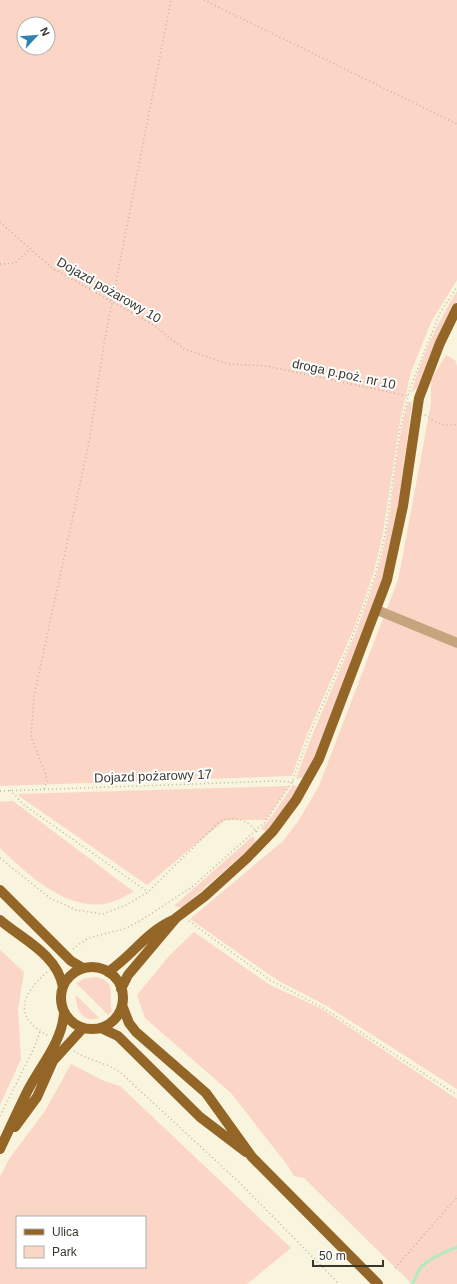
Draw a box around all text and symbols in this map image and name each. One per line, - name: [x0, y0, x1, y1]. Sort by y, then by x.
- north arrow: [16, 16, 56, 56]
- text: N: [38, 25, 52, 38]
- street label: Dojazd pożarowy 10: [54, 254, 164, 326]
- street label: droga p.poż. nr 10: [291, 356, 397, 392]
- street label: Dojazd pożarowy 17: [94, 766, 212, 786]
- legend: [16, 1216, 146, 1268]
- text: Ulica: [52, 1225, 79, 1239]
- scale bar: [313, 1242, 383, 1268]
- text: Park: [52, 1245, 78, 1259]
- text: 50 m: [319, 1249, 346, 1263]

